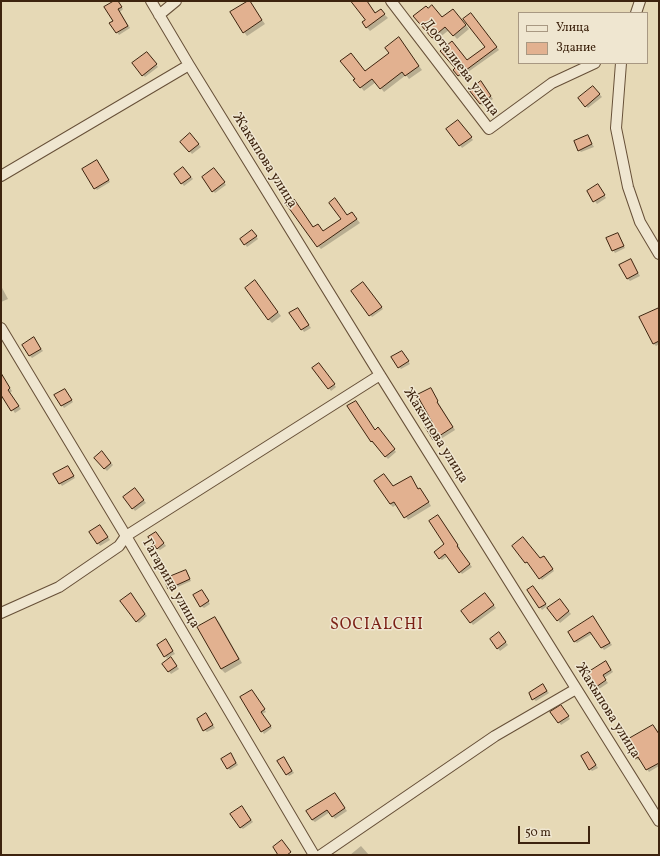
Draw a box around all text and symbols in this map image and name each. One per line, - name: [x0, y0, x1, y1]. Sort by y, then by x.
- legend: [518, 12, 648, 64]
- street label: Дооталиева улица: [418, 16, 502, 120]
- text: Улица: [556, 20, 589, 36]
- text: Здание: [556, 40, 596, 56]
- street label: Жакыпова улица: [228, 110, 300, 212]
- street label: Жакыпова улица: [399, 385, 471, 487]
- street label: Гагарина улица: [138, 536, 202, 632]
- district label: SOCIALCHI: [330, 616, 424, 636]
- street label: Жакыпова улица: [571, 660, 643, 762]
- scale bar: [520, 818, 592, 844]
- text: 50 m: [525, 825, 551, 841]

